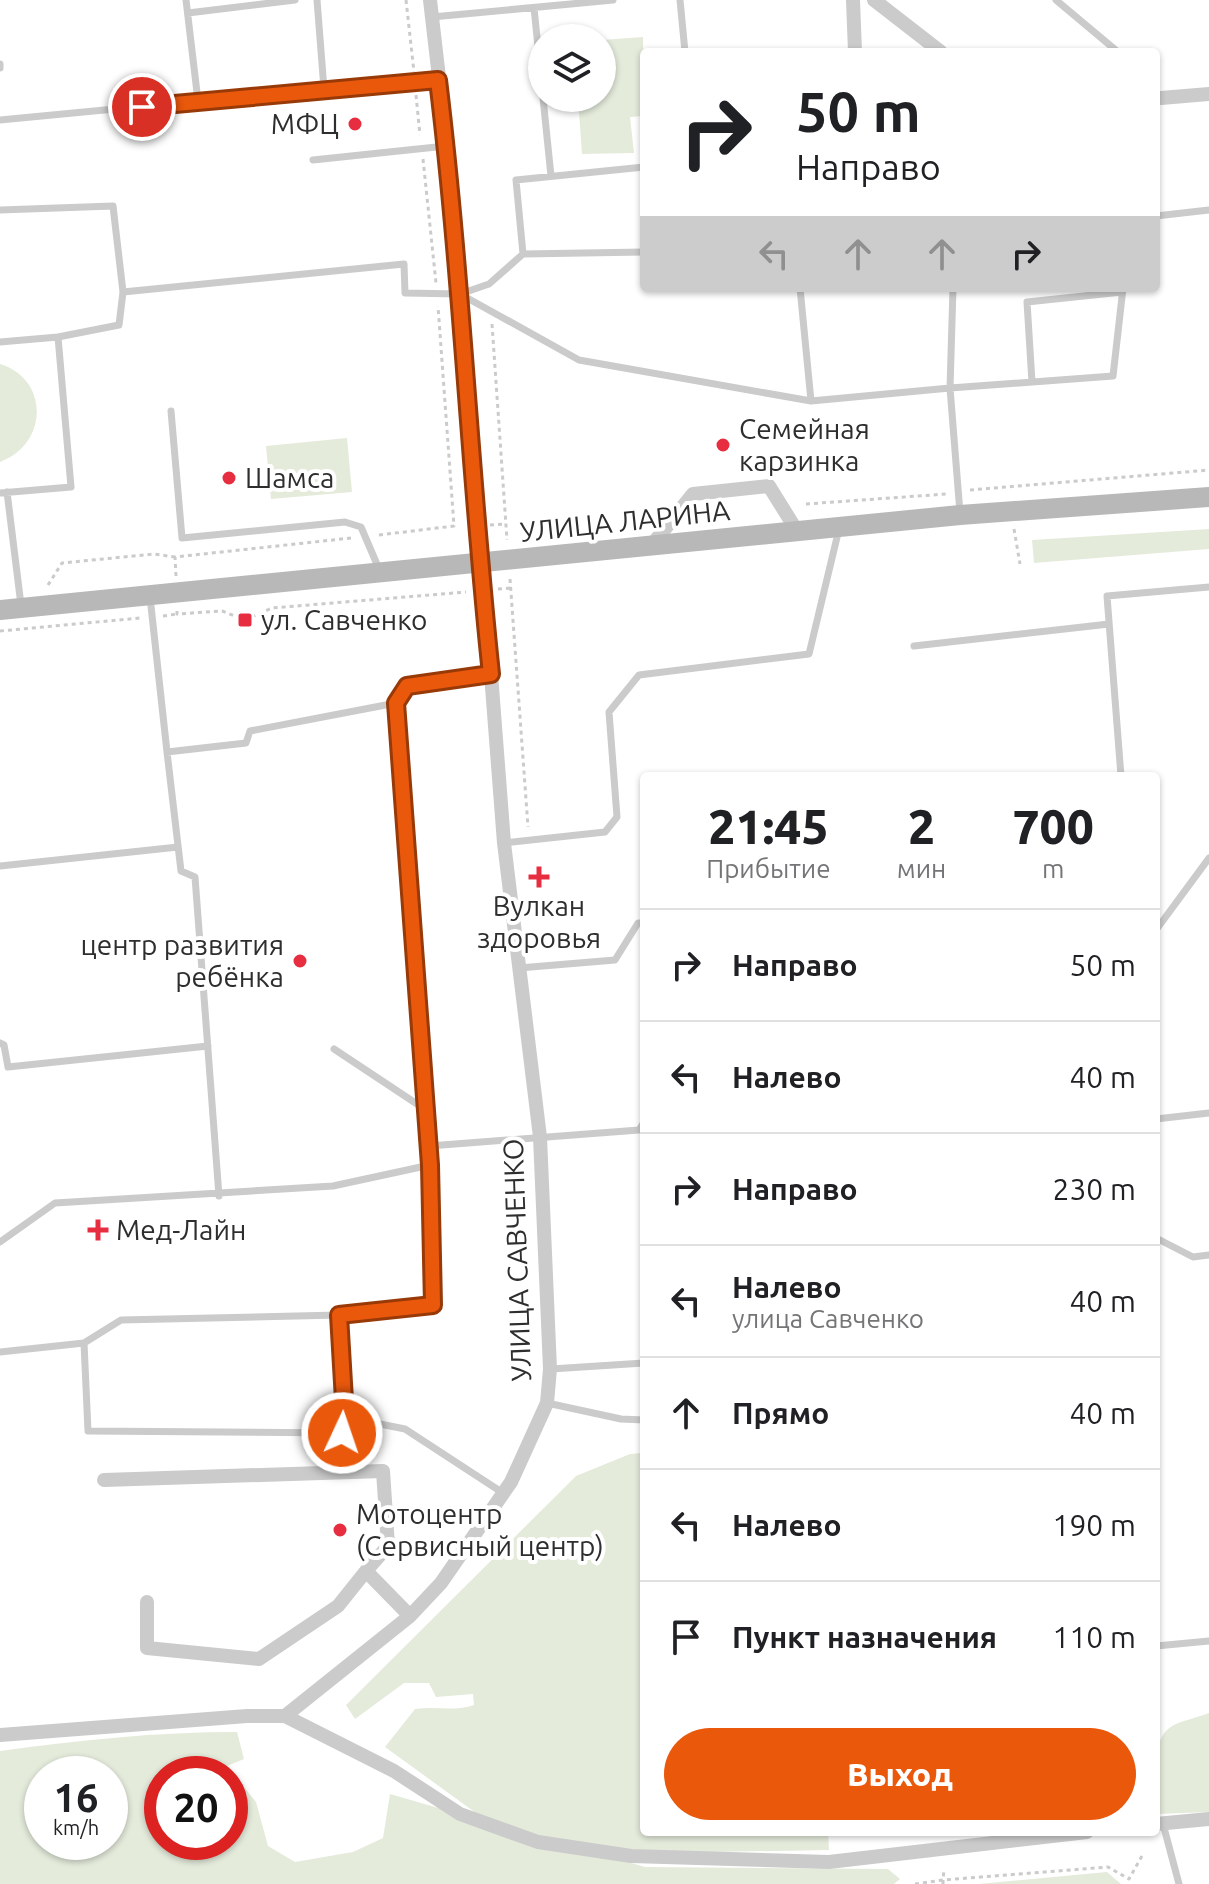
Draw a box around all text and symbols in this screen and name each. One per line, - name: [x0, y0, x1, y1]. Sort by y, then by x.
- map controls: [528, 24, 616, 112]
- button: layers: [528, 24, 616, 112]
- pin: [108, 73, 176, 141]
- icon: right: [664, 80, 768, 184]
- text: 50 m: [796, 80, 921, 143]
- icon: arrive: [120, 85, 164, 129]
- place label: МФЦ: [271, 108, 339, 139]
- marker: МФЦ: [346, 115, 364, 133]
- text: Направо: [796, 146, 941, 187]
- icon: left: [752, 232, 796, 276]
- icon: ahead: [836, 232, 880, 276]
- icon: ahead: [920, 232, 964, 276]
- icon: right: [1004, 232, 1048, 276]
- place label: Семейная карзинка: [739, 413, 870, 476]
- marker: Семейная карзинка: [714, 436, 732, 454]
- place label: Шамса: [245, 462, 334, 493]
- marker: Шамса: [220, 469, 238, 487]
- street label: УЛИЦА ЛАРИНА: [519, 494, 731, 547]
- place label: ул. Савченко: [261, 604, 427, 635]
- marker: ул. Савченко: [236, 611, 254, 629]
- text: 21:45: [708, 799, 828, 853]
- text: 2: [908, 799, 935, 853]
- text: 700: [1013, 799, 1094, 853]
- text: Прибытие: [706, 854, 831, 883]
- text: мин: [897, 854, 946, 883]
- text: m: [1042, 854, 1064, 883]
- marker: Вулкан здоровья: [530, 868, 548, 886]
- place label: Вулкан здоровья: [477, 890, 601, 953]
- place label: центр развития ребёнка: [80, 929, 284, 992]
- icon: right: [664, 943, 708, 987]
- text: Направо: [732, 948, 858, 982]
- text: 50 m: [1069, 948, 1136, 982]
- marker: центр развития ребёнка: [291, 952, 309, 970]
- icon: left: [664, 1055, 708, 1099]
- text: Налево: [732, 1060, 842, 1094]
- text: 40 m: [1069, 1060, 1136, 1094]
- street label: УЛИЦА САВЧЕНКО: [497, 1138, 536, 1382]
- icon: right: [664, 1167, 708, 1211]
- text: Направо: [732, 1172, 858, 1206]
- text: 230 m: [1052, 1172, 1136, 1206]
- place label: Мед-Лайн: [116, 1214, 246, 1245]
- marker: Мед-Лайн: [87, 1219, 109, 1241]
- text: Налево: [732, 1270, 842, 1304]
- icon: left: [664, 1279, 708, 1323]
- text: 40 m: [1069, 1284, 1136, 1318]
- text: улица Савченко: [732, 1304, 924, 1333]
- position arrow: [300, 1391, 384, 1475]
- icon: ahead: [664, 1391, 708, 1435]
- text: Прямо: [732, 1396, 829, 1430]
- text: 40 m: [1069, 1396, 1136, 1430]
- place label: Мотоцентр (Сервисный центр): [356, 1498, 604, 1562]
- icon: left: [664, 1503, 708, 1547]
- text: Налево: [732, 1508, 842, 1542]
- text: 190 m: [1052, 1508, 1136, 1542]
- marker: Мотоцентр (Сервисный центр): [331, 1521, 349, 1539]
- icon: arrive: [664, 1615, 708, 1659]
- text: Пункт назначения: [732, 1620, 997, 1654]
- text: 110 m: [1052, 1620, 1136, 1654]
- button: Выход: [664, 1728, 1136, 1820]
- speed limit sign: 20: [144, 1756, 248, 1860]
- text: 16: [53, 1775, 99, 1820]
- text: km/h: [53, 1816, 99, 1839]

